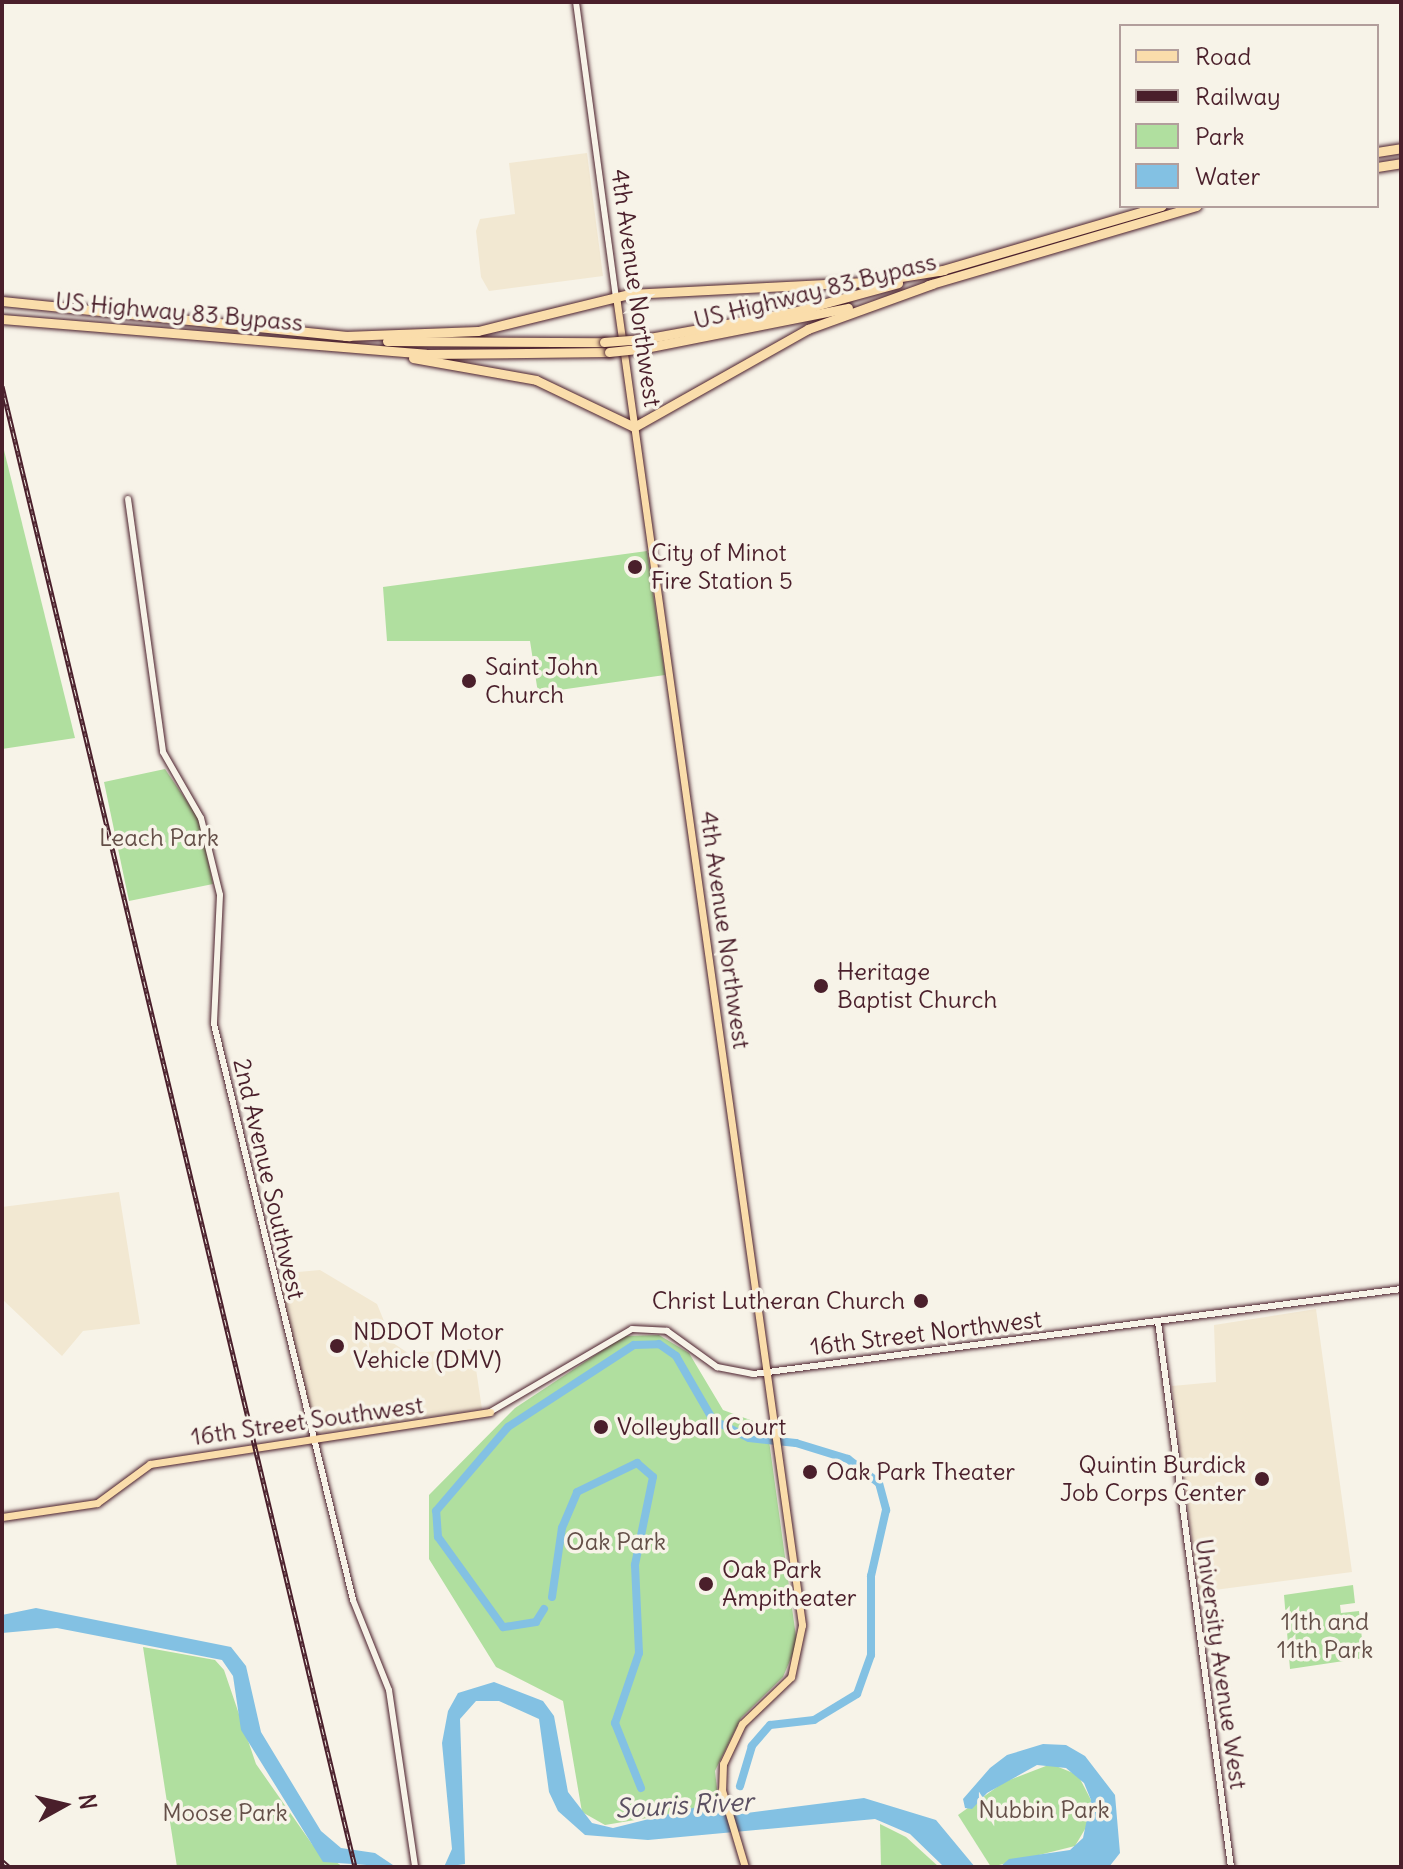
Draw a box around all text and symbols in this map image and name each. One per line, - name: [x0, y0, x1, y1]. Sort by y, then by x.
- legend: [1119, 24, 1379, 208]
- text: Road: [1195, 41, 1251, 71]
- text: Railway: [1195, 81, 1281, 111]
- text: Park: [1195, 121, 1245, 151]
- text: Water: [1195, 161, 1260, 191]
- street label: 4th Avenue Northwest: [605, 167, 667, 409]
- street label: US Highway 83 Bypass: [691, 247, 939, 335]
- street label: US Highway 83 Bypass: [54, 287, 304, 337]
- place label: City of Minot Fire Station 5: [651, 539, 793, 595]
- marker: City of Minot Fire Station 5: [626, 558, 644, 576]
- place label: Saint John Church: [485, 653, 598, 709]
- marker: Saint John Church: [460, 672, 478, 690]
- street label: 4th Avenue Northwest: [694, 809, 756, 1051]
- park label: Leach Park: [99, 824, 219, 852]
- place label: Heritage Baptist Church: [837, 958, 997, 1014]
- marker: Heritage Baptist Church: [812, 977, 830, 995]
- street label: 2nd Avenue Southwest: [227, 1056, 311, 1302]
- place label: Christ Lutheran Church: [652, 1287, 905, 1315]
- marker: Christ Lutheran Church: [912, 1292, 930, 1310]
- street label: 16th Street Northwest: [809, 1305, 1043, 1361]
- place label: NDDOT Motor Vehicle (DMV): [353, 1318, 504, 1374]
- marker: NDDOT Motor Vehicle (DMV): [328, 1337, 346, 1355]
- street label: 16th Street Southwest: [189, 1390, 425, 1452]
- place label: Volleyball Court: [617, 1413, 786, 1441]
- marker: Volleyball Court: [592, 1418, 610, 1436]
- place label: Quintin Burdick Job Corps Center: [1060, 1451, 1246, 1507]
- place label: Oak Park Theater: [826, 1458, 1015, 1486]
- marker: Oak Park Theater: [801, 1463, 819, 1481]
- marker: Quintin Burdick Job Corps Center: [1253, 1470, 1271, 1488]
- park label: Oak Park: [566, 1528, 666, 1556]
- street label: University Avenue West: [1189, 1537, 1253, 1791]
- place label: Oak Park Ampitheater: [722, 1556, 857, 1612]
- marker: Oak Park Ampitheater: [697, 1575, 715, 1593]
- park label: 11th and 11th Park: [1277, 1608, 1373, 1664]
- north arrow: [24, 1765, 104, 1845]
- water label: Souris River: [614, 1786, 754, 1824]
- text: N: [73, 1792, 103, 1811]
- park label: Nubbin Park: [978, 1796, 1110, 1824]
- park label: Moose Park: [162, 1799, 288, 1827]

